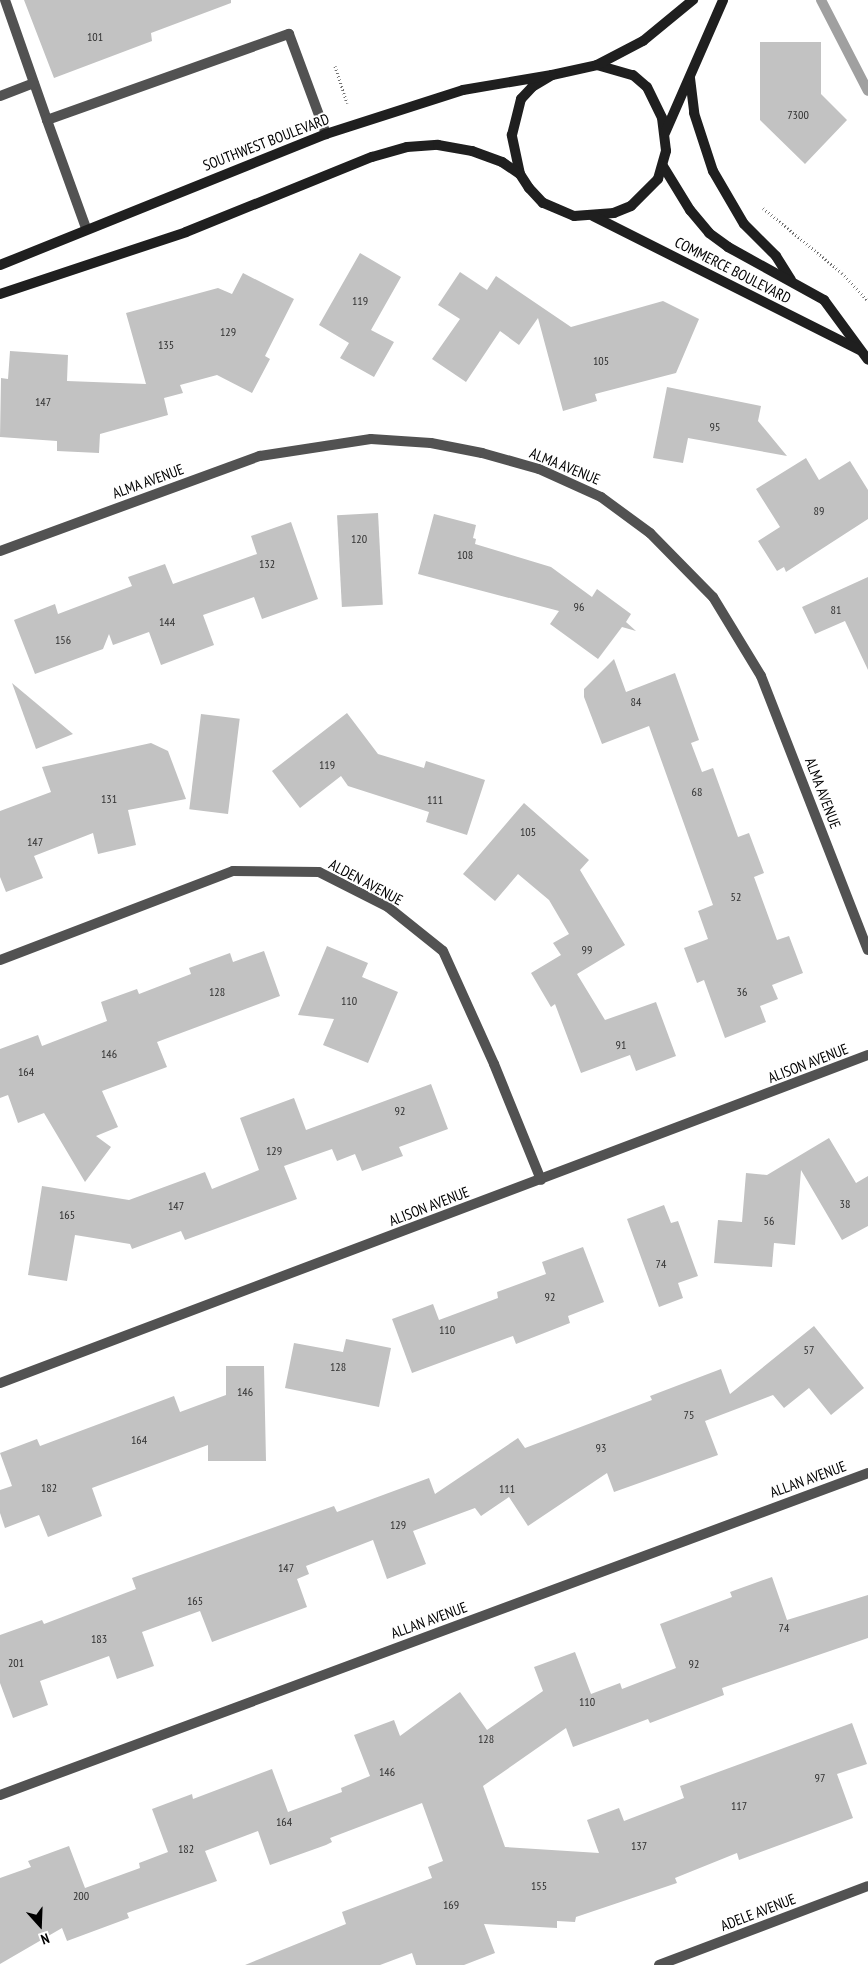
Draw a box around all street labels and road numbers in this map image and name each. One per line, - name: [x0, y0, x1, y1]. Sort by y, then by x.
- street label: SOUTHWEST BOULEVARD: [200, 110, 332, 174]
- street label: COMMERCE BOULEVARD: [672, 233, 794, 307]
- street label: ALMA AVENUE: [527, 444, 603, 488]
- street label: ALMA AVENUE: [110, 460, 186, 502]
- street label: ALMA AVENUE: [801, 755, 845, 831]
- street label: ALDEN AVENUE: [326, 855, 406, 909]
- street label: ALISON AVENUE: [765, 1039, 851, 1087]
- street label: ALISON AVENUE: [386, 1182, 472, 1230]
- street label: ALLAN AVENUE: [767, 1457, 849, 1501]
- street label: ALLAN AVENUE: [388, 1598, 470, 1642]
- street label: ADELE AVENUE: [718, 1889, 798, 1935]

